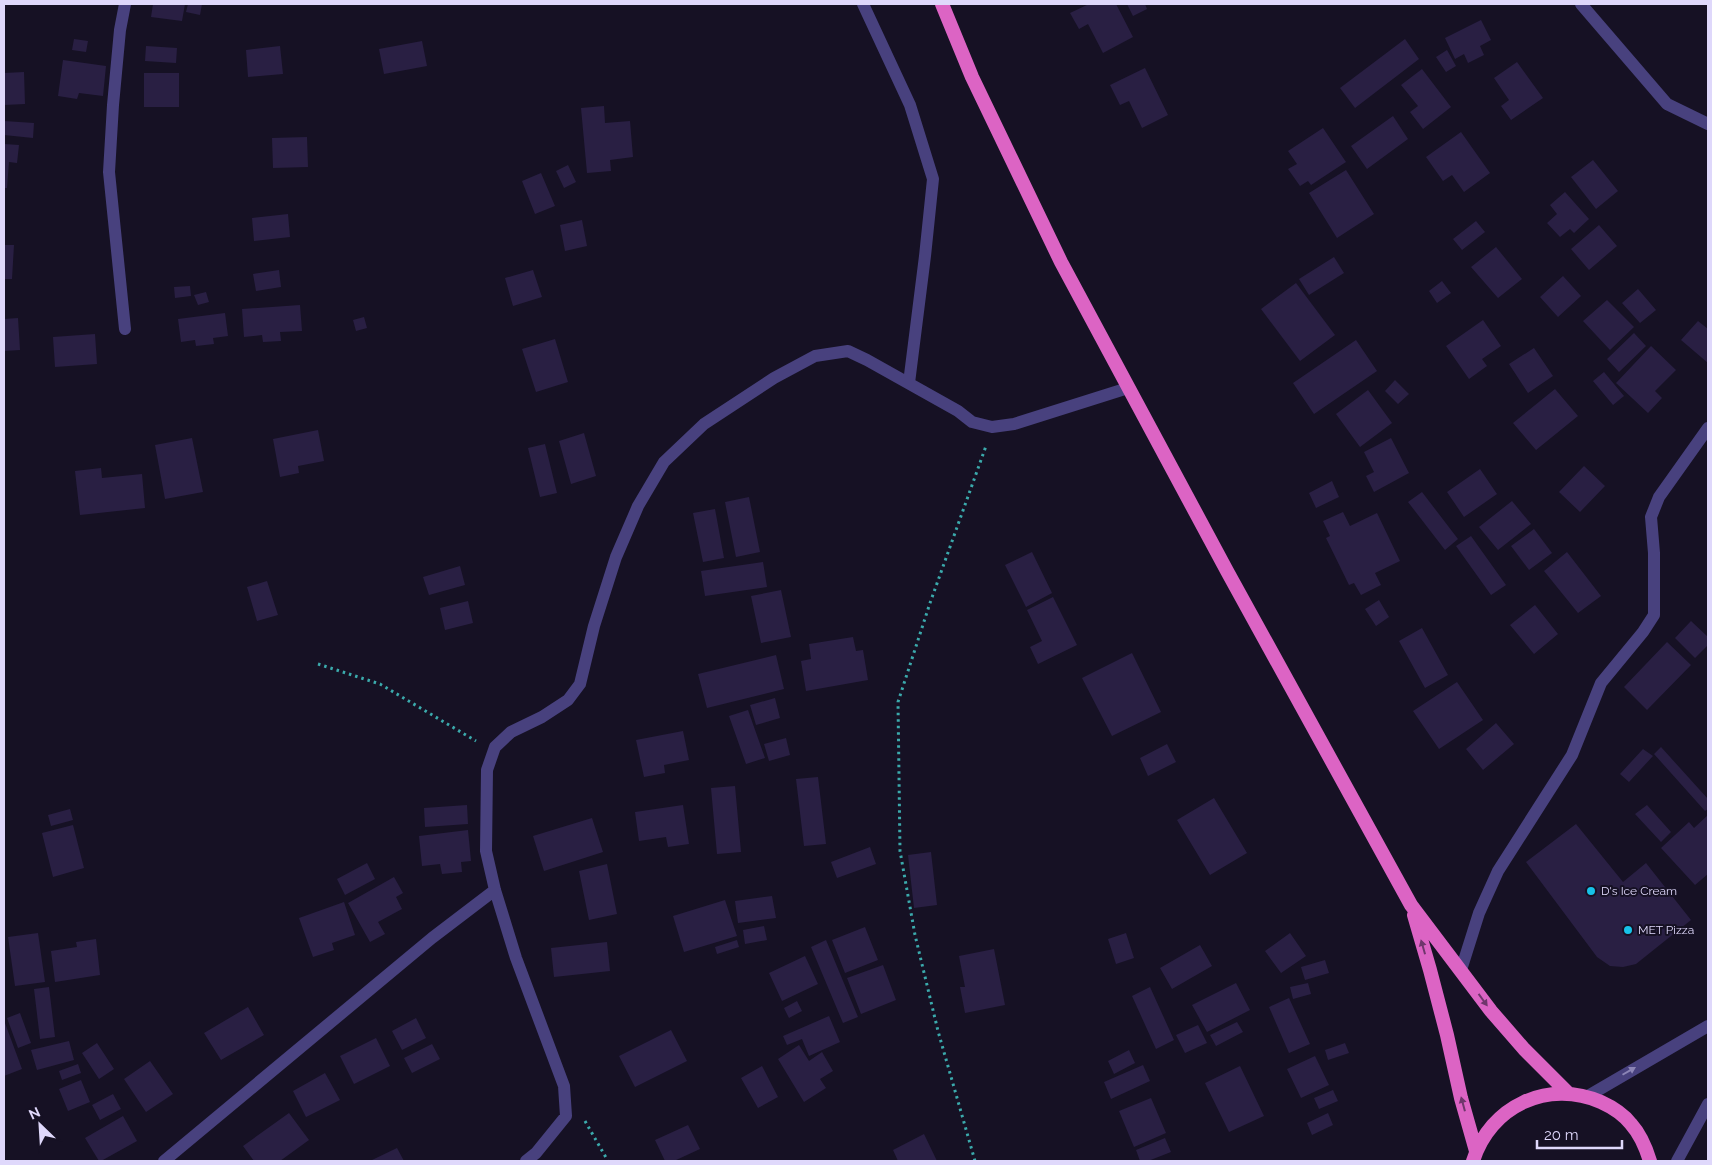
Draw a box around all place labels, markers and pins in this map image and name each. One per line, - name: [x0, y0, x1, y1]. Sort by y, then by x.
- place label: D's Ice Cream: [1601, 884, 1677, 898]
- marker: D's Ice Cream: [1585, 885, 1597, 897]
- place label: MET Pizza: [1638, 923, 1694, 937]
- marker: MET Pizza: [1622, 924, 1634, 936]

